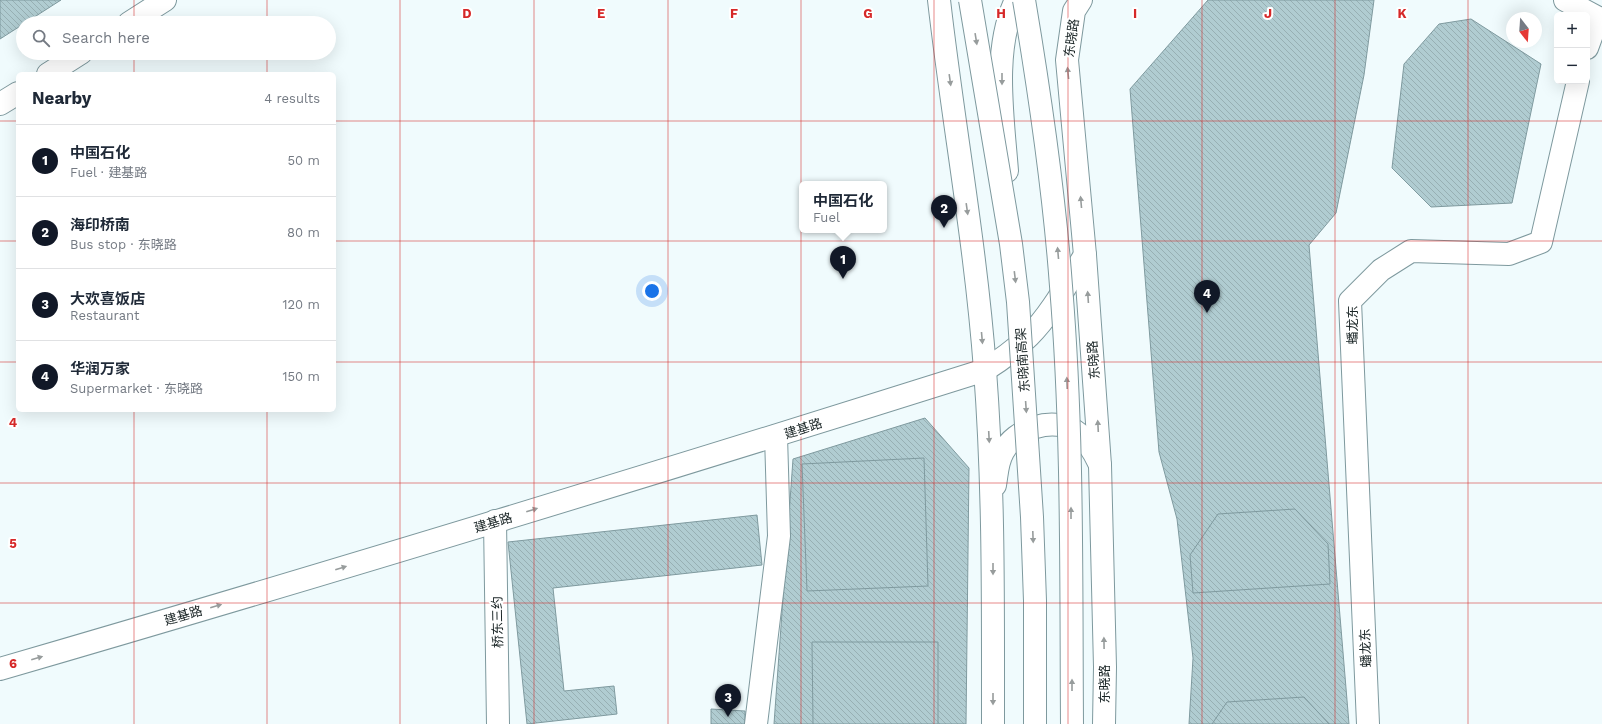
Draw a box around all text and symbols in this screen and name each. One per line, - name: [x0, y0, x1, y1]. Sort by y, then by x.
- text: D: [462, 6, 472, 21]
- text: E: [597, 6, 605, 21]
- text: F: [730, 6, 738, 21]
- text: G: [863, 6, 873, 21]
- text: H: [996, 6, 1006, 21]
- text: I: [1133, 6, 1137, 21]
- text: J: [1264, 6, 1272, 21]
- text: K: [1397, 6, 1407, 21]
- north arrow: [1506, 12, 1542, 48]
- map controls: [1554, 12, 1590, 84]
- button: +: [1554, 12, 1590, 48]
- search box: [16, 16, 336, 60]
- street label: 东晓路: [1061, 18, 1082, 58]
- icon: search: [30, 27, 52, 49]
- text: Search here: [62, 29, 150, 47]
- one-way arrow: [973, 32, 979, 45]
- button: −: [1554, 48, 1590, 84]
- one-way arrow: [1065, 67, 1072, 79]
- one-way arrow: [999, 73, 1005, 86]
- one-way arrow: [947, 74, 953, 86]
- text: Nearby: [32, 88, 91, 108]
- text: 4 results: [264, 91, 320, 106]
- text: 中国石化: [70, 144, 130, 162]
- text: 1: [42, 153, 48, 168]
- text: 50 m: [288, 153, 320, 168]
- text: Fuel · 建基路: [70, 165, 147, 180]
- popup: [799, 181, 887, 233]
- text: 中国石化: [813, 192, 873, 210]
- pin: 2: [931, 195, 957, 228]
- one-way arrow: [1077, 196, 1084, 208]
- one-way arrow: [964, 203, 970, 215]
- text: Fuel: [813, 210, 840, 225]
- text: 海印桥南: [70, 216, 130, 234]
- text: 2: [41, 225, 49, 240]
- text: 80 m: [287, 225, 320, 240]
- text: Bus stop · 东晓路: [70, 237, 177, 252]
- pin: 1: [830, 246, 856, 279]
- one-way arrow: [1055, 247, 1062, 259]
- one-way arrow: [1012, 271, 1018, 283]
- pin: 4: [1194, 280, 1220, 313]
- your location: [642, 281, 662, 301]
- text: 大欢喜饭店: [70, 290, 145, 308]
- one-way arrow: [1085, 291, 1092, 303]
- text: 3: [41, 297, 49, 312]
- text: 120 m: [282, 297, 320, 312]
- street label: 蟠龙东: [1345, 305, 1360, 345]
- text: Restaurant: [70, 308, 140, 323]
- street label: 东晓南高架: [1013, 327, 1032, 393]
- one-way arrow: [979, 332, 986, 344]
- street label: 东晓路: [1085, 340, 1102, 380]
- text: 华润万家: [70, 360, 130, 378]
- text: 4: [41, 369, 49, 384]
- text: 150 m: [282, 369, 320, 384]
- one-way arrow: [1064, 376, 1070, 389]
- text: Supermarket · 东晓路: [70, 381, 203, 396]
- one-way arrow: [1022, 401, 1029, 413]
- text: 4: [9, 415, 18, 430]
- street label: 建基路: [782, 415, 824, 442]
- one-way arrow: [1094, 420, 1101, 432]
- one-way arrow: [985, 431, 992, 443]
- one-way arrow: [1068, 506, 1074, 519]
- one-way arrow: [526, 507, 538, 513]
- street label: 建基路: [472, 510, 514, 535]
- one-way arrow: [1029, 531, 1036, 543]
- text: 5: [9, 536, 17, 551]
- one-way arrow: [990, 563, 996, 576]
- one-way arrow: [335, 565, 347, 571]
- street label: 桥东三约: [490, 596, 505, 648]
- street label: 建基路: [162, 603, 204, 628]
- one-way arrow: [210, 603, 222, 609]
- street label: 蟠龙东: [1357, 628, 1374, 668]
- one-way arrow: [1101, 636, 1107, 649]
- one-way arrow: [32, 655, 44, 661]
- text: 6: [9, 656, 17, 671]
- street label: 东晓路: [1097, 664, 1112, 704]
- one-way arrow: [1069, 678, 1075, 691]
- pin: 3: [715, 684, 741, 717]
- one-way arrow: [990, 693, 996, 706]

